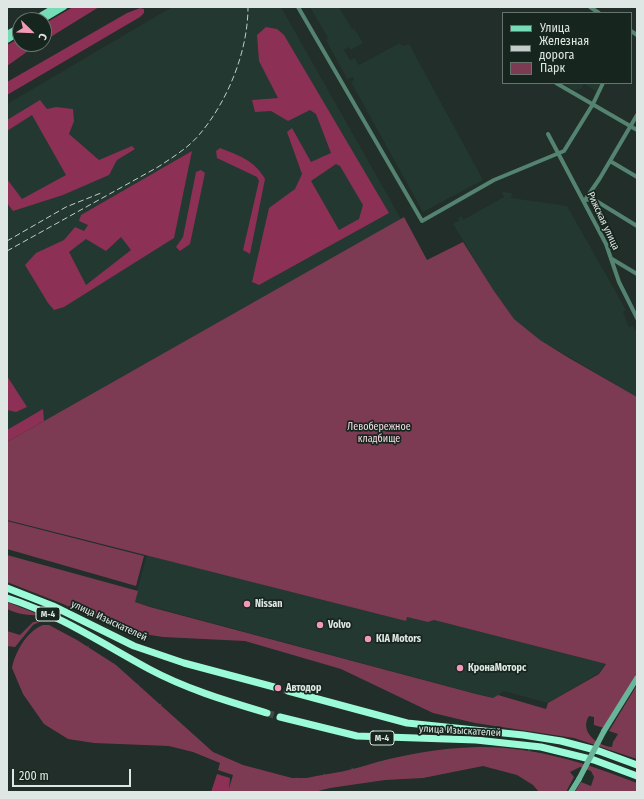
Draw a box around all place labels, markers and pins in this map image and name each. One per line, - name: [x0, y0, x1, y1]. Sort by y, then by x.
- place label: Nissan: [255, 598, 282, 610]
- marker: Nissan: [242, 599, 252, 609]
- place label: Volvo: [328, 619, 351, 631]
- marker: Volvo: [315, 620, 325, 630]
- place label: KIA Motors: [376, 633, 421, 645]
- marker: KIA Motors: [363, 634, 373, 644]
- place label: КронаМоторс: [468, 662, 526, 674]
- marker: КронаМоторс: [455, 663, 465, 673]
- place label: Автодор: [286, 682, 321, 694]
- marker: Автодор: [273, 683, 283, 693]

